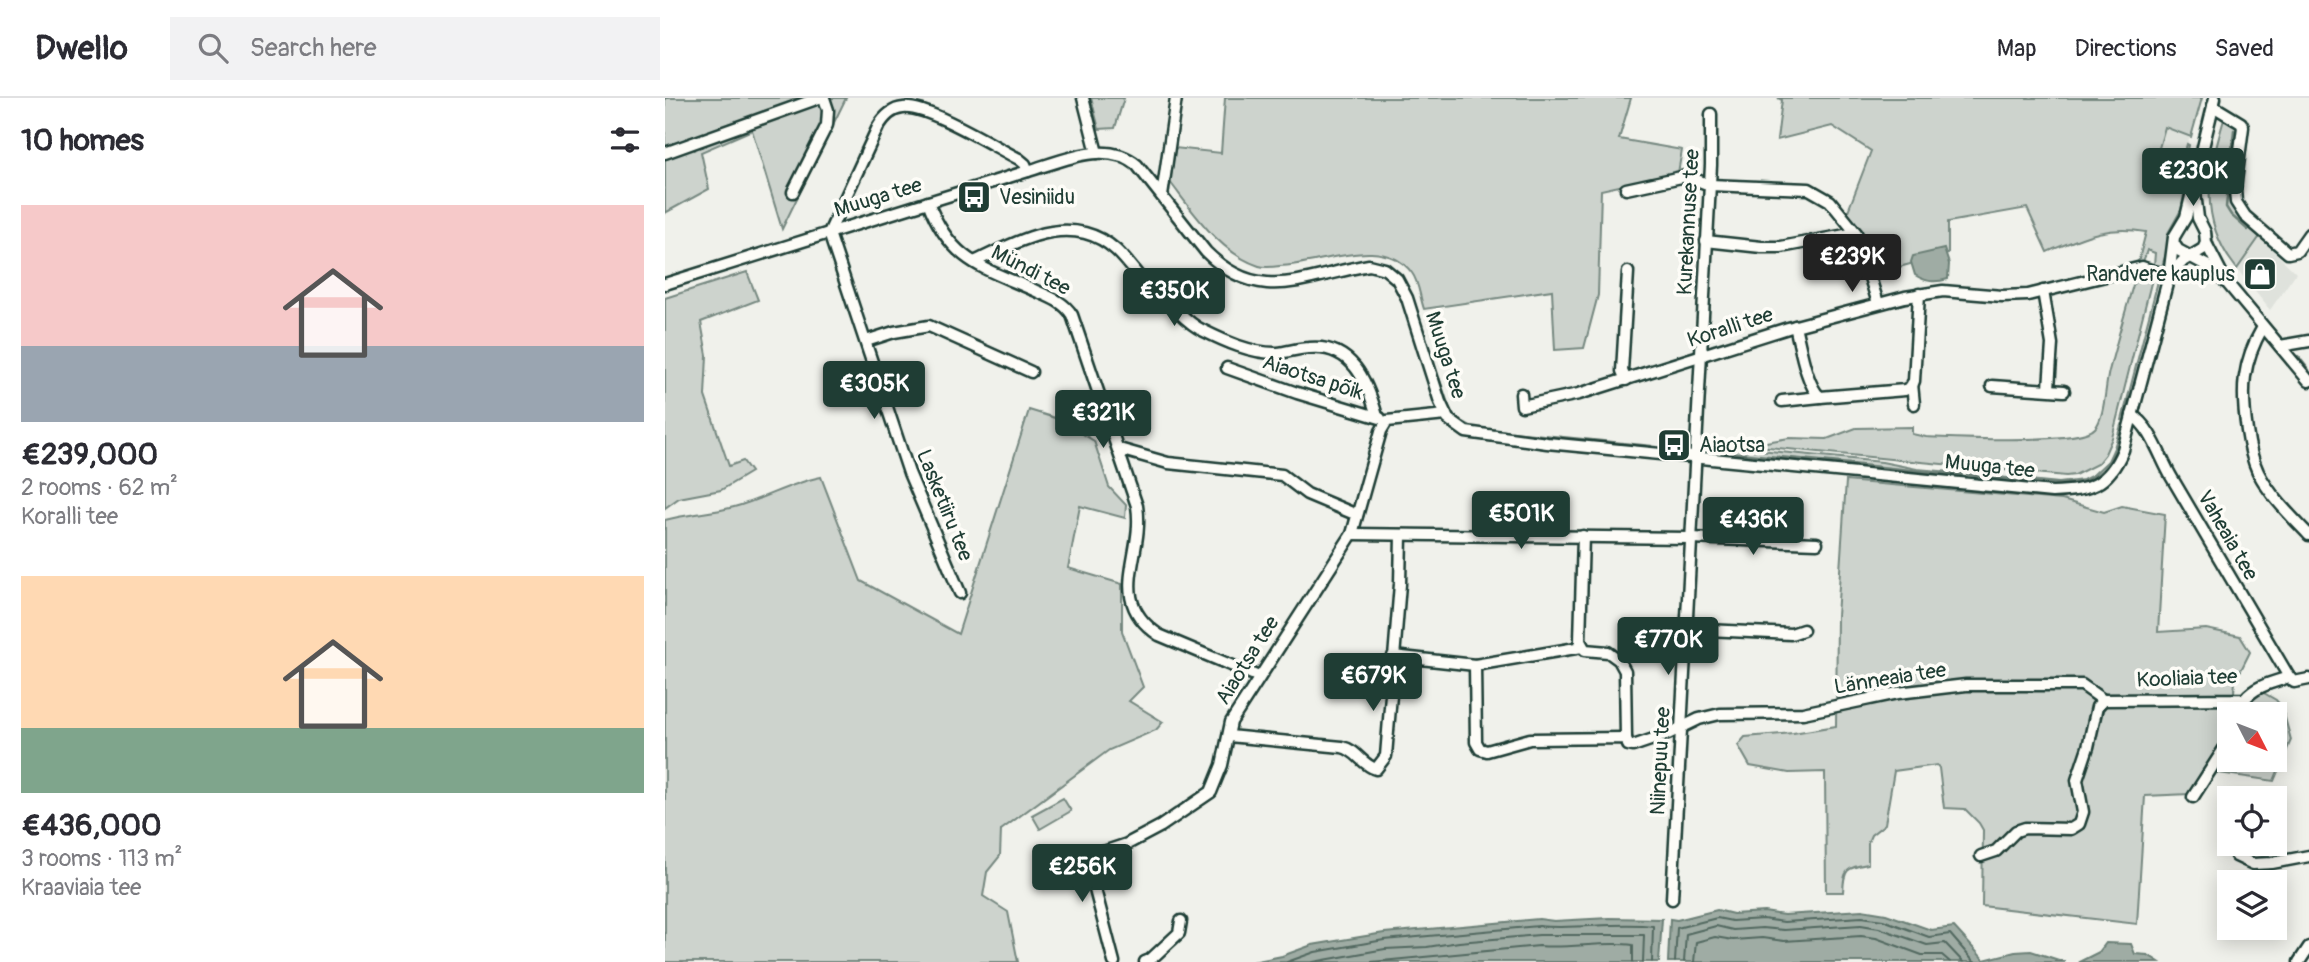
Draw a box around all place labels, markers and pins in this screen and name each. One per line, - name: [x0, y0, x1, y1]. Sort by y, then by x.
- pin: €230K: [2144, 148, 2242, 208]
- bus stop icon: Vesiniidu: [955, 178, 993, 216]
- place label: Vesiniidu: [999, 184, 1075, 211]
- pin: €239K: [1803, 234, 1901, 294]
- shop icon: Randvere kauplus: [2241, 255, 2279, 293]
- place label: Randvere kauplus: [2086, 261, 2236, 288]
- pin: €350K: [1125, 268, 1223, 328]
- pin: €305K: [825, 362, 923, 421]
- pin: €321K: [1054, 390, 1152, 450]
- bus stop icon: Aiaotsa: [1655, 426, 1693, 464]
- place label: Aiaotsa: [1699, 432, 1765, 459]
- pin: €501K: [1472, 491, 1570, 551]
- pin: €436K: [1704, 498, 1802, 557]
- pin: €770K: [1619, 618, 1717, 677]
- pin: €679K: [1324, 654, 1422, 713]
- pin: €256K: [1033, 844, 1131, 904]

